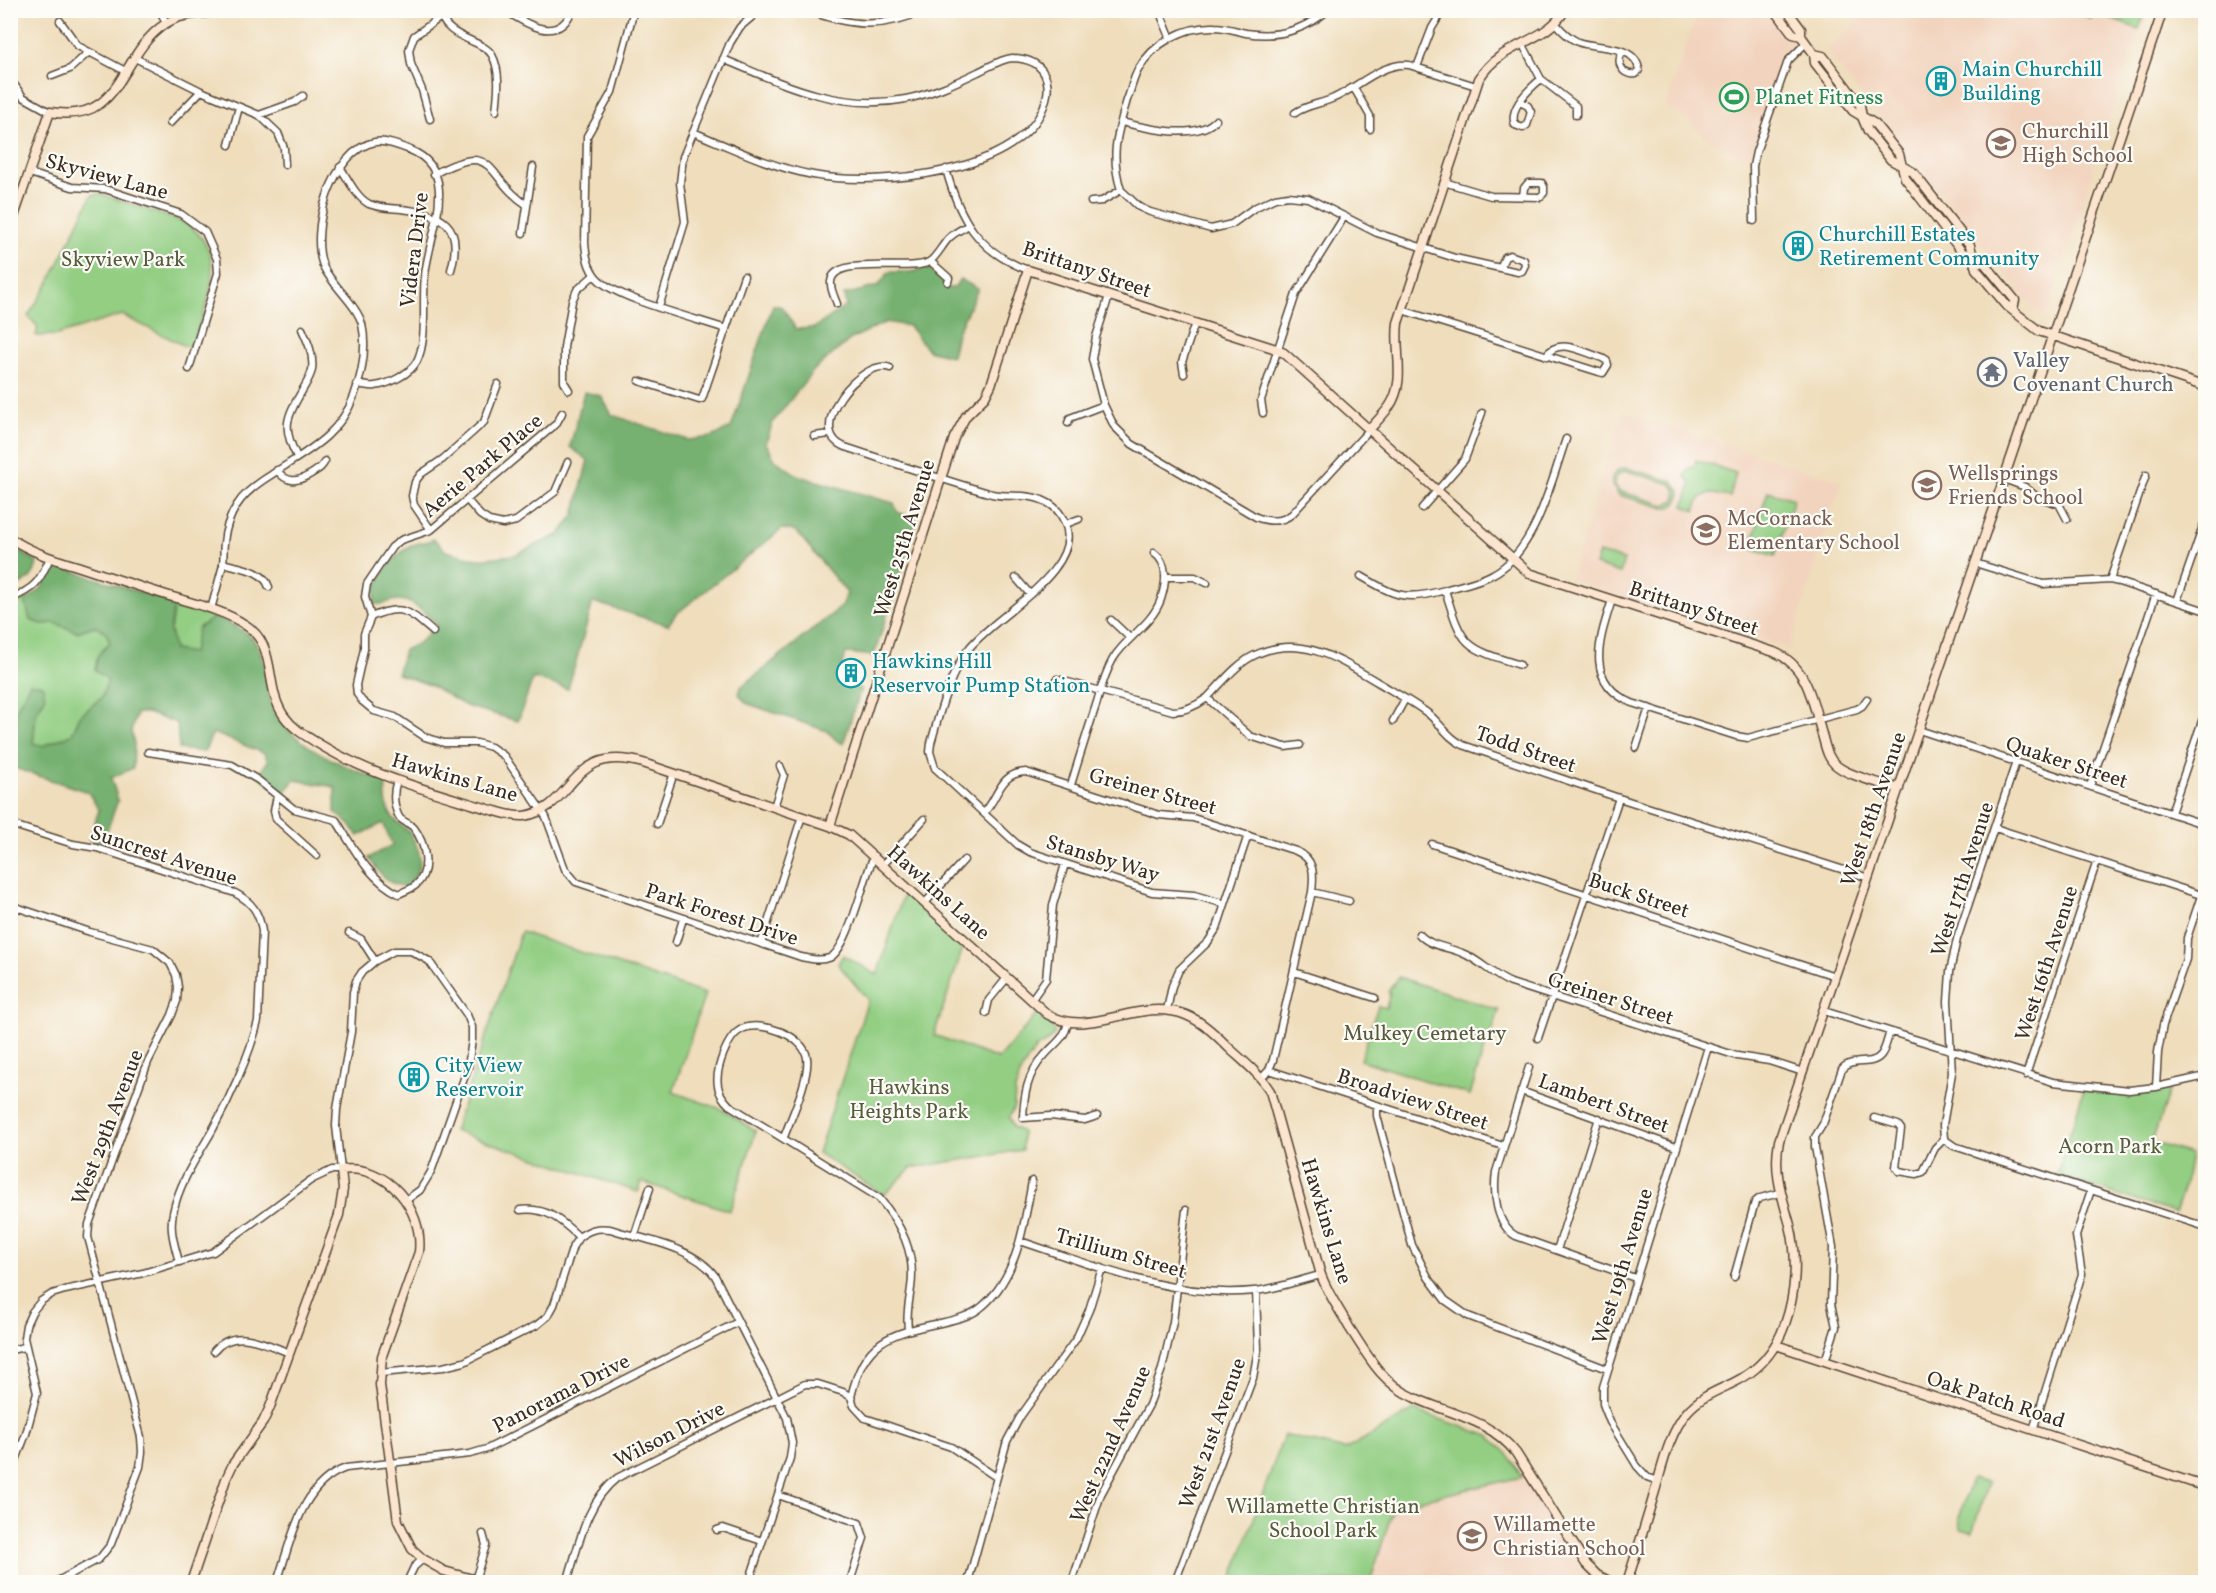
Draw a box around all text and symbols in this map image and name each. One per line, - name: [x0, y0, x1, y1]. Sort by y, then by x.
- place label: Main Churchill Building: [1962, 56, 2102, 109]
- building icon: Main Churchill Building: [1925, 65, 1957, 97]
- sports icon: Planet Fitness: [1718, 81, 1750, 113]
- place label: Planet Fitness: [1755, 84, 1883, 113]
- place label: Churchill High School: [2022, 118, 2133, 171]
- school or university icon: Churchill High School: [1985, 127, 2017, 159]
- street label: Skyview Lane: [42, 147, 171, 208]
- street label: Videra Drive: [394, 191, 437, 310]
- place label: Churchill Estates Retirement Community: [1819, 221, 2040, 274]
- building icon: Churchill Estates Retirement Community: [1782, 230, 1814, 262]
- street label: Brittany Street: [1018, 235, 1155, 306]
- park label: Skyview Park: [61, 246, 186, 275]
- place label: Valley Covenant Church: [2013, 347, 2174, 400]
- temple icon: Valley Covenant Church: [1976, 356, 2008, 388]
- street label: Aerie Park Place: [417, 407, 549, 525]
- street label: West 25th Avenue: [868, 456, 943, 621]
- place label: Wellsprings Friends School: [1948, 460, 2083, 513]
- school or university icon: Wellsprings Friends School: [1911, 469, 1943, 501]
- place label: McCornack Elementary School: [1727, 505, 1900, 558]
- school or university icon: McCornack Elementary School: [1690, 514, 1722, 546]
- street label: Brittany Street: [1625, 575, 1762, 644]
- place label: Hawkins Hill Reservoir Pump Station: [872, 648, 1090, 701]
- building icon: Hawkins Hill Reservoir Pump Station: [835, 657, 867, 689]
- street label: Todd Street: [1471, 720, 1580, 781]
- street label: West 18th Avenue: [1834, 728, 1914, 891]
- street label: Quaker Street: [2002, 730, 2131, 797]
- street label: Hawkins Lane: [388, 747, 521, 810]
- street label: Greiner Street: [1086, 761, 1220, 823]
- street label: West 17th Avenue: [1925, 798, 2002, 961]
- street label: Suncrest Avenue: [86, 819, 241, 894]
- street label: Stansby Way: [1042, 828, 1163, 891]
- street label: Hawkins Lane: [880, 839, 996, 947]
- street label: Buck Street: [1584, 866, 1693, 926]
- street label: Park Forest Drive: [641, 877, 802, 954]
- street label: West 16th Avenue: [2009, 882, 2086, 1045]
- street label: Greiner Street: [1544, 965, 1677, 1033]
- park label: Mulkey Cemetary: [1343, 1020, 1507, 1049]
- street label: West 29th Avenue: [65, 1045, 151, 1210]
- place label: City View Reservoir: [435, 1052, 524, 1105]
- building icon: City View Reservoir: [398, 1061, 430, 1093]
- street label: Broadview Street: [1333, 1062, 1492, 1139]
- street label: Lambert Street: [1534, 1067, 1673, 1142]
- park label: Hawkins Heights Park: [850, 1074, 969, 1127]
- park label: Acorn Park: [2058, 1133, 2162, 1162]
- street label: Hawkins Lane: [1293, 1155, 1358, 1288]
- street label: West 19th Avenue: [1586, 1185, 1661, 1348]
- street label: Trillium Street: [1052, 1222, 1190, 1287]
- street label: Panorama Drive: [488, 1347, 635, 1441]
- street label: West 21st Avenue: [1173, 1354, 1254, 1513]
- street label: West 22nd Avenue: [1064, 1361, 1159, 1528]
- street label: Oak Patch Road: [1923, 1364, 2068, 1436]
- street label: Wilson Drive: [609, 1395, 730, 1476]
- park label: Willamette Christian School Park: [1226, 1493, 1420, 1546]
- place label: Willamette Christian School: [1493, 1511, 1646, 1564]
- school or university icon: Willamette Christian School: [1456, 1520, 1488, 1552]

